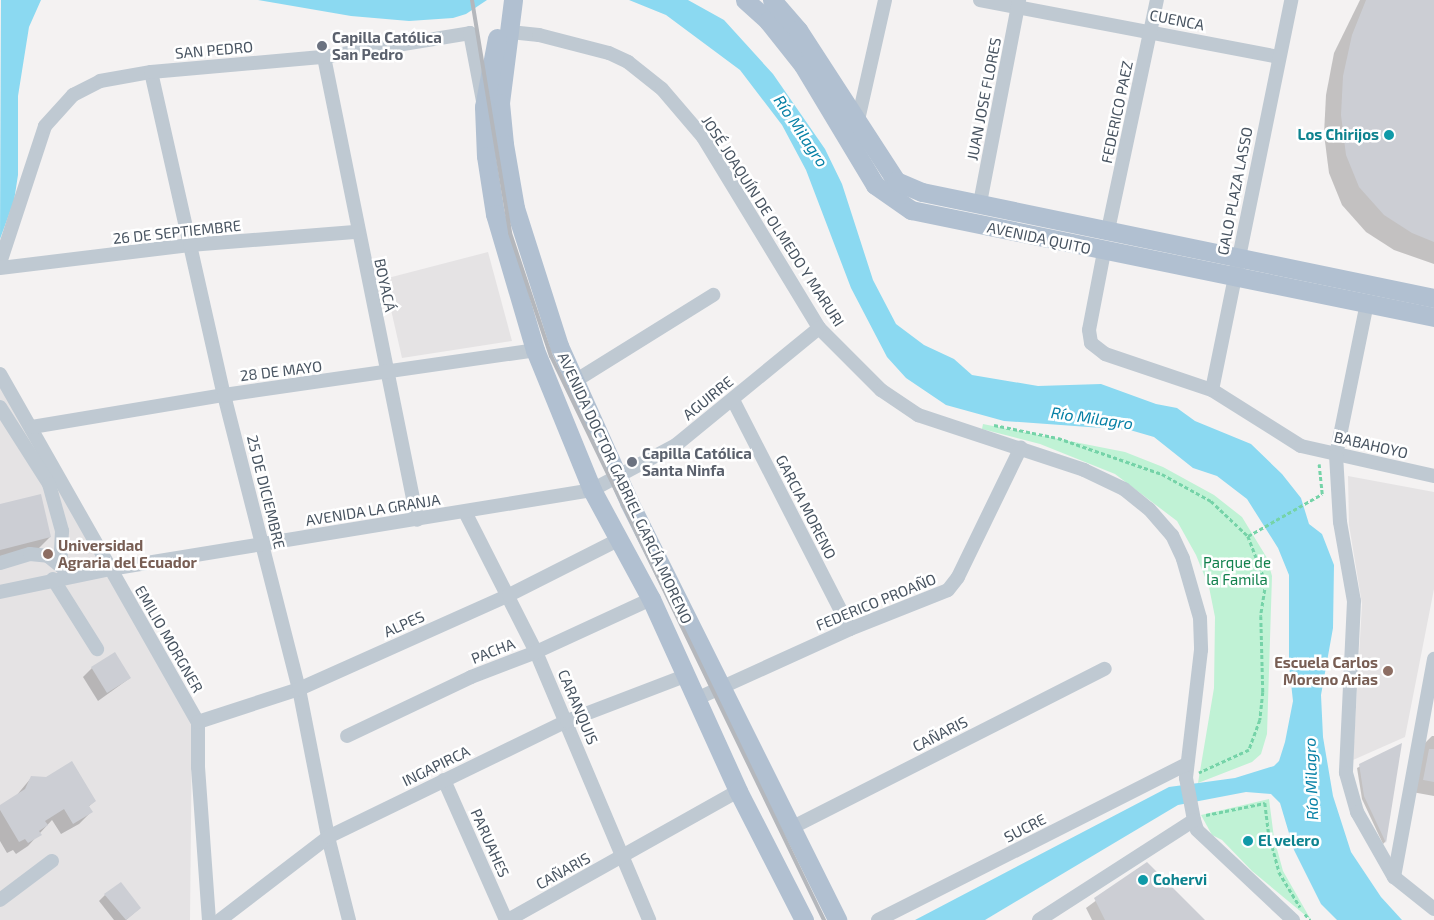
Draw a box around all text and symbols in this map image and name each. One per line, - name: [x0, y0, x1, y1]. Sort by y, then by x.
- street label: CUENCA: [1148, 6, 1206, 34]
- place label: Capilla Católica San Pedro: [332, 28, 442, 63]
- street label: JUAN JOSE FLORES: [963, 36, 1005, 162]
- street label: SAN PEDRO: [174, 38, 254, 62]
- marker: Capilla Católica San Pedro: [316, 40, 328, 52]
- street label: FEDERICO PAEZ: [1097, 59, 1137, 165]
- water label: Río Milagro: [770, 91, 832, 171]
- street label: JOSÉ JOAQUÍN DE OLMEDO Y MARURI: [698, 112, 848, 330]
- street label: GALO PLAZA LASSO: [1214, 125, 1256, 257]
- place label: Los Chirijos: [1297, 126, 1379, 144]
- marker: Los Chirijos: [1383, 129, 1395, 141]
- street label: 26 DE SEPTIEMBRE: [112, 216, 242, 248]
- street label: AVENIDA QUITO: [985, 218, 1093, 258]
- street label: BOYACÁ: [371, 257, 399, 313]
- street label: AVENIDA DOCTOR GABRIEL GARCÍA MORENO: [554, 349, 696, 627]
- street label: 28 DE MAYO: [239, 357, 323, 385]
- street label: AGUIRRE: [679, 372, 737, 424]
- water label: Río Milagro: [1050, 403, 1134, 433]
- street label: BABAHOYO: [1332, 428, 1410, 462]
- street label: 25 DE DICIEMBRE: [243, 433, 289, 551]
- place label: Capilla Católica Santa Ninfa: [642, 444, 752, 479]
- street label: GARCIA MORENO: [772, 452, 840, 562]
- marker: Capilla Católica Santa Ninfa: [626, 456, 638, 468]
- street label: AVENIDA LA GRANJA: [304, 490, 442, 530]
- place label: Universidad Agraria del Ecuador: [58, 536, 197, 571]
- marker: Universidad Agraria del Ecuador: [42, 548, 54, 560]
- park label: Parque de la Famila: [1203, 553, 1271, 588]
- street label: FEDERICO PROAÑO: [813, 570, 939, 634]
- street label: EMILIO MORGNER: [131, 582, 207, 696]
- street label: ALPES: [381, 607, 427, 641]
- street label: PACHA: [469, 634, 517, 668]
- place label: Escuela Carlos Moreno Arias: [1274, 653, 1378, 688]
- marker: Escuela Carlos Moreno Arias: [1382, 665, 1394, 677]
- street label: CARANQUIS: [554, 667, 602, 747]
- street label: CAÑARIS: [909, 712, 971, 756]
- water label: Río Milagro: [1300, 737, 1322, 821]
- street label: INGAPIRCA: [399, 742, 473, 790]
- street label: PARUAHES: [467, 806, 513, 880]
- street label: SUCRE: [1001, 810, 1049, 846]
- place label: El velero: [1258, 832, 1320, 850]
- marker: El velero: [1242, 835, 1254, 847]
- street label: CAÑARIS: [533, 849, 593, 893]
- place label: Cohervi: [1153, 871, 1207, 889]
- marker: Cohervi: [1137, 874, 1149, 886]

